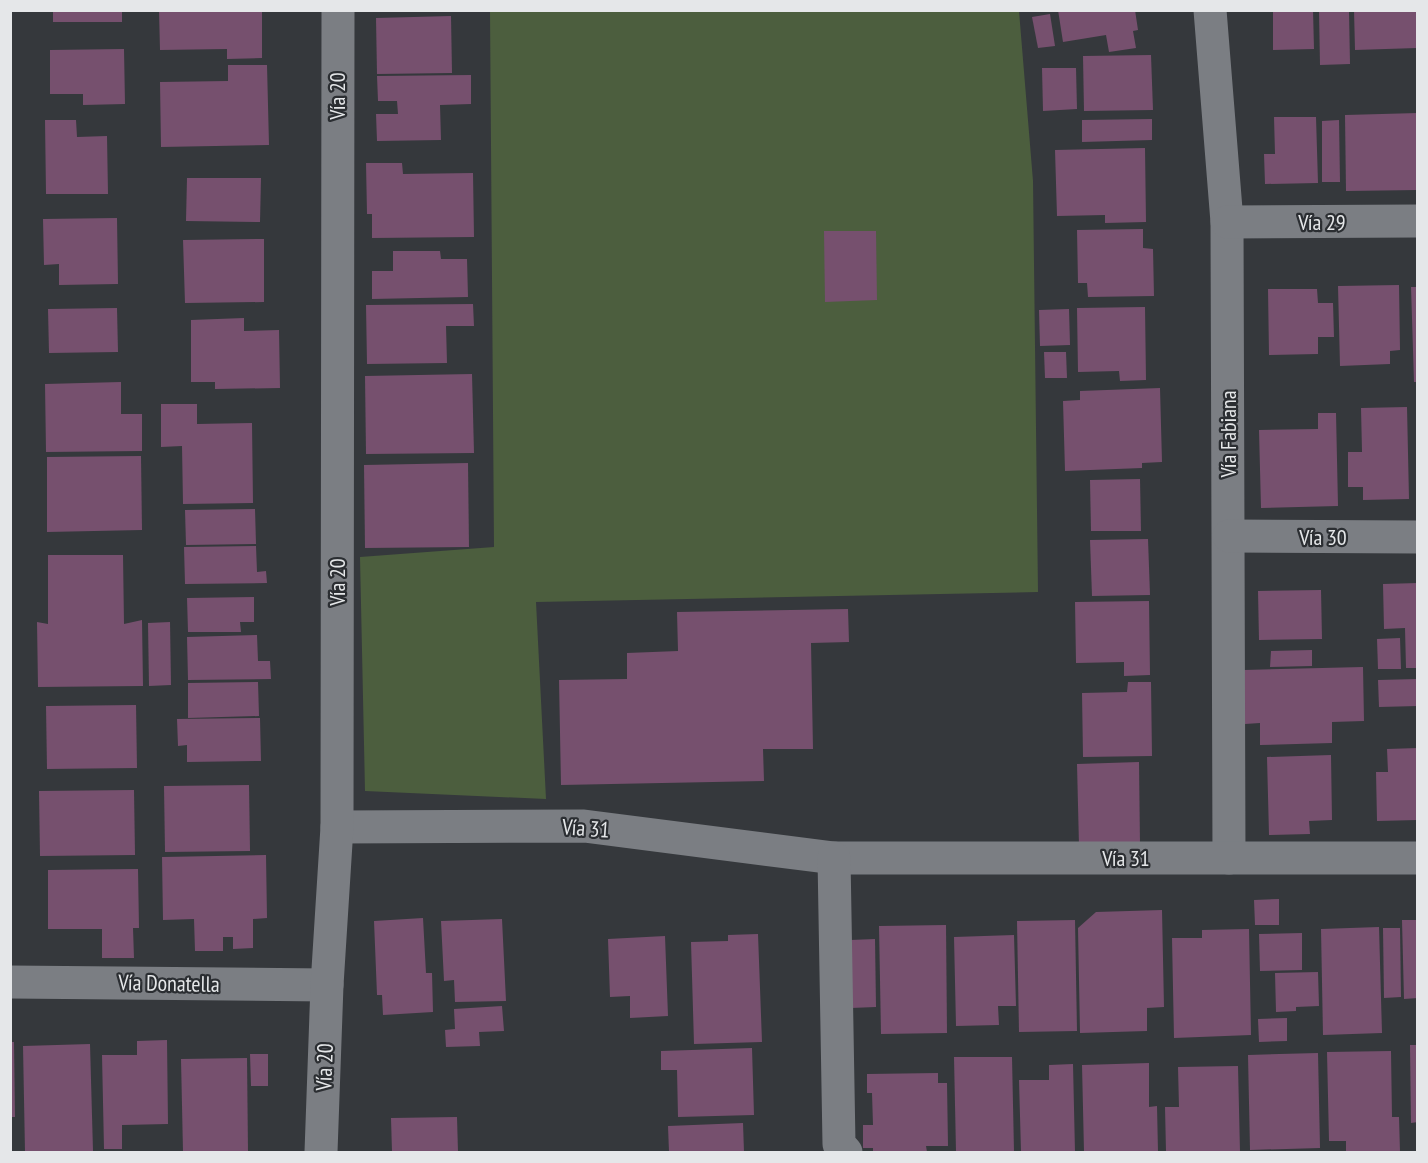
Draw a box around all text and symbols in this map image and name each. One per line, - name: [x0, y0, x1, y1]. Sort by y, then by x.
- street label: Vía 20: [323, 72, 351, 121]
- street label: Vía 29: [1297, 208, 1346, 236]
- street label: Vía Fabiana: [1214, 390, 1242, 479]
- street label: Vía 30: [1298, 523, 1347, 551]
- street label: Vía 20: [323, 558, 351, 607]
- street label: Vía 31: [560, 812, 611, 844]
- street label: Vía 31: [1101, 844, 1150, 872]
- street label: Vía Donatella: [117, 968, 220, 998]
- street label: Vía 20: [309, 1043, 339, 1092]

